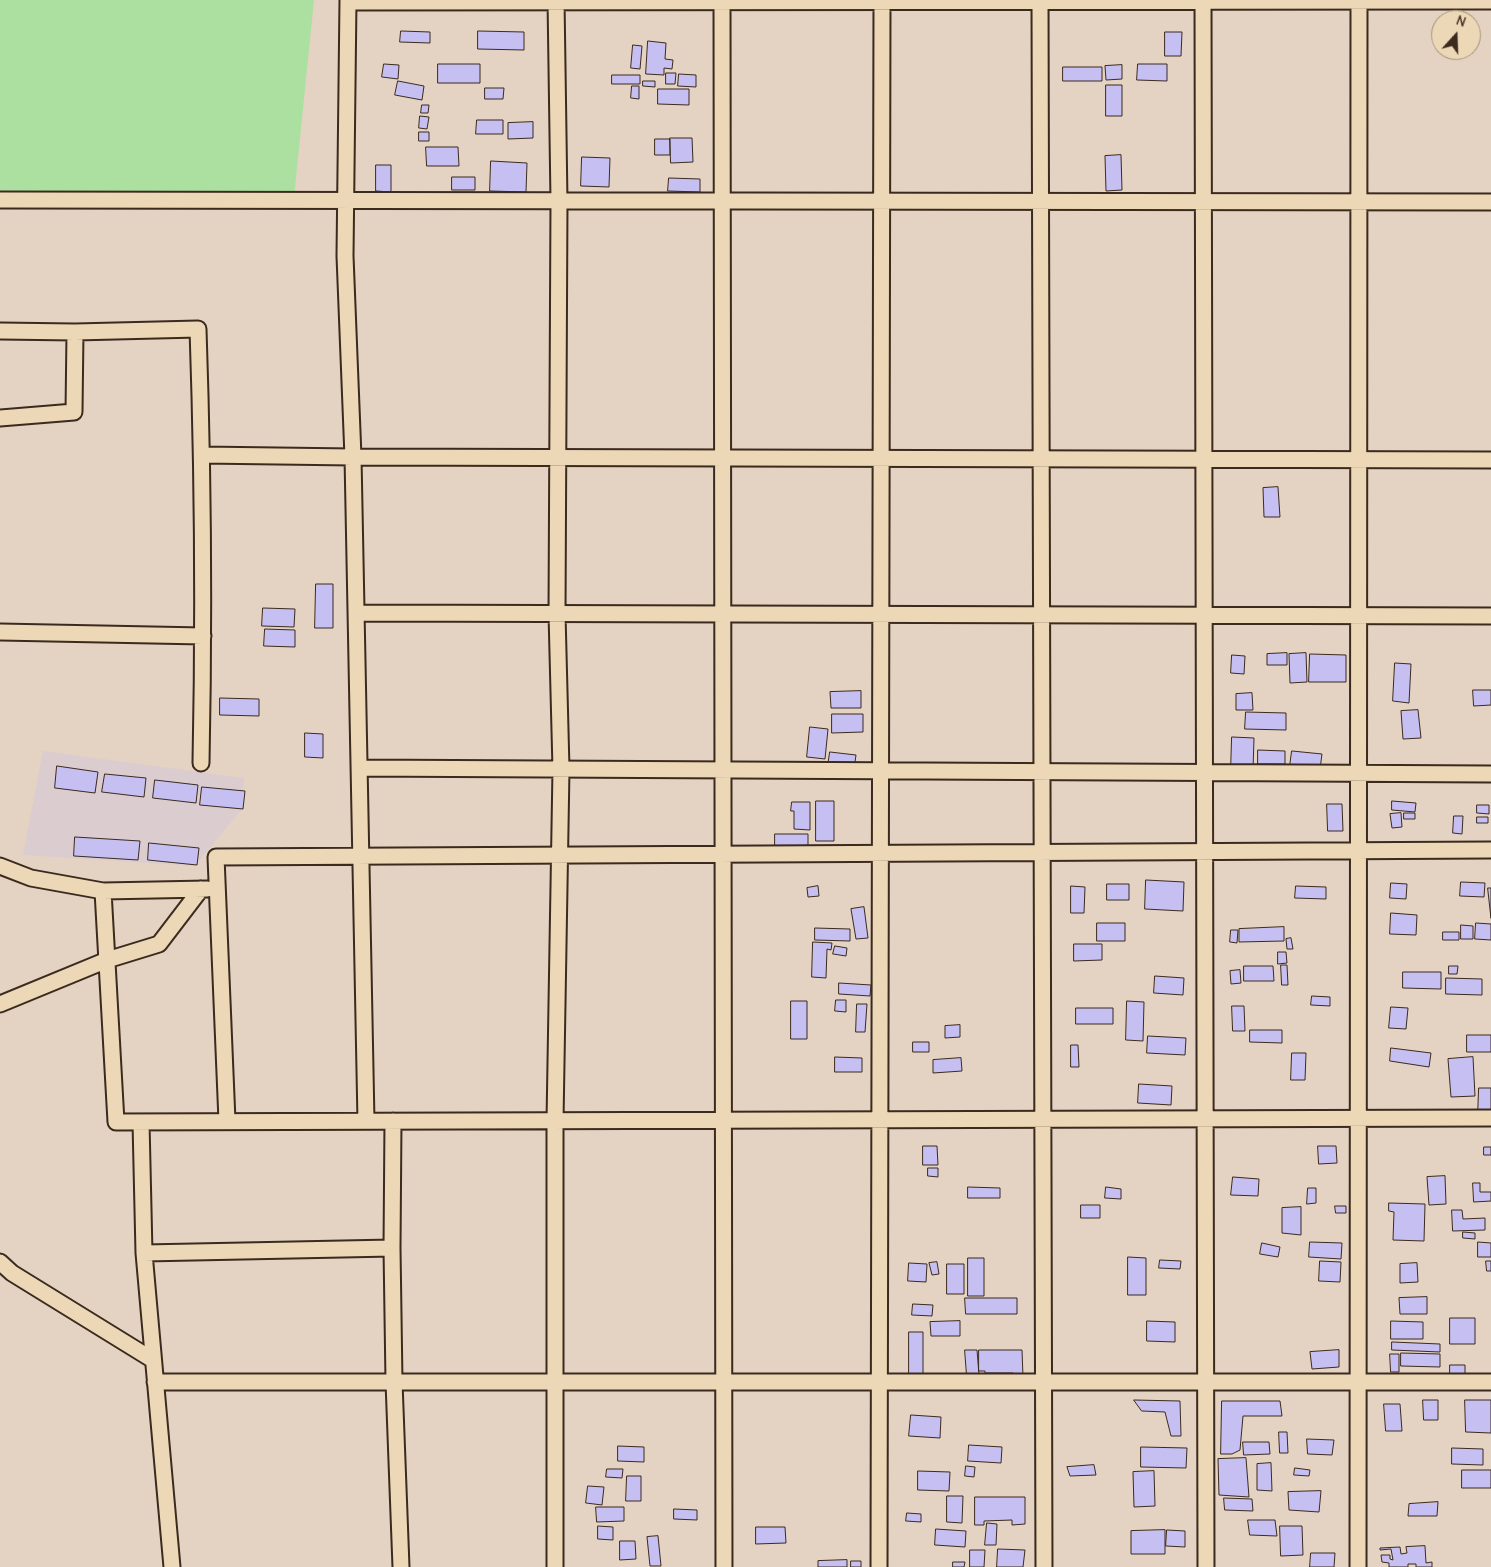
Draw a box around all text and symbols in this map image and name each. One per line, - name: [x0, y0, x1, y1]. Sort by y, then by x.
- north arrow: [1431, 10, 1481, 60]
- text: N: [1454, 12, 1468, 31]

